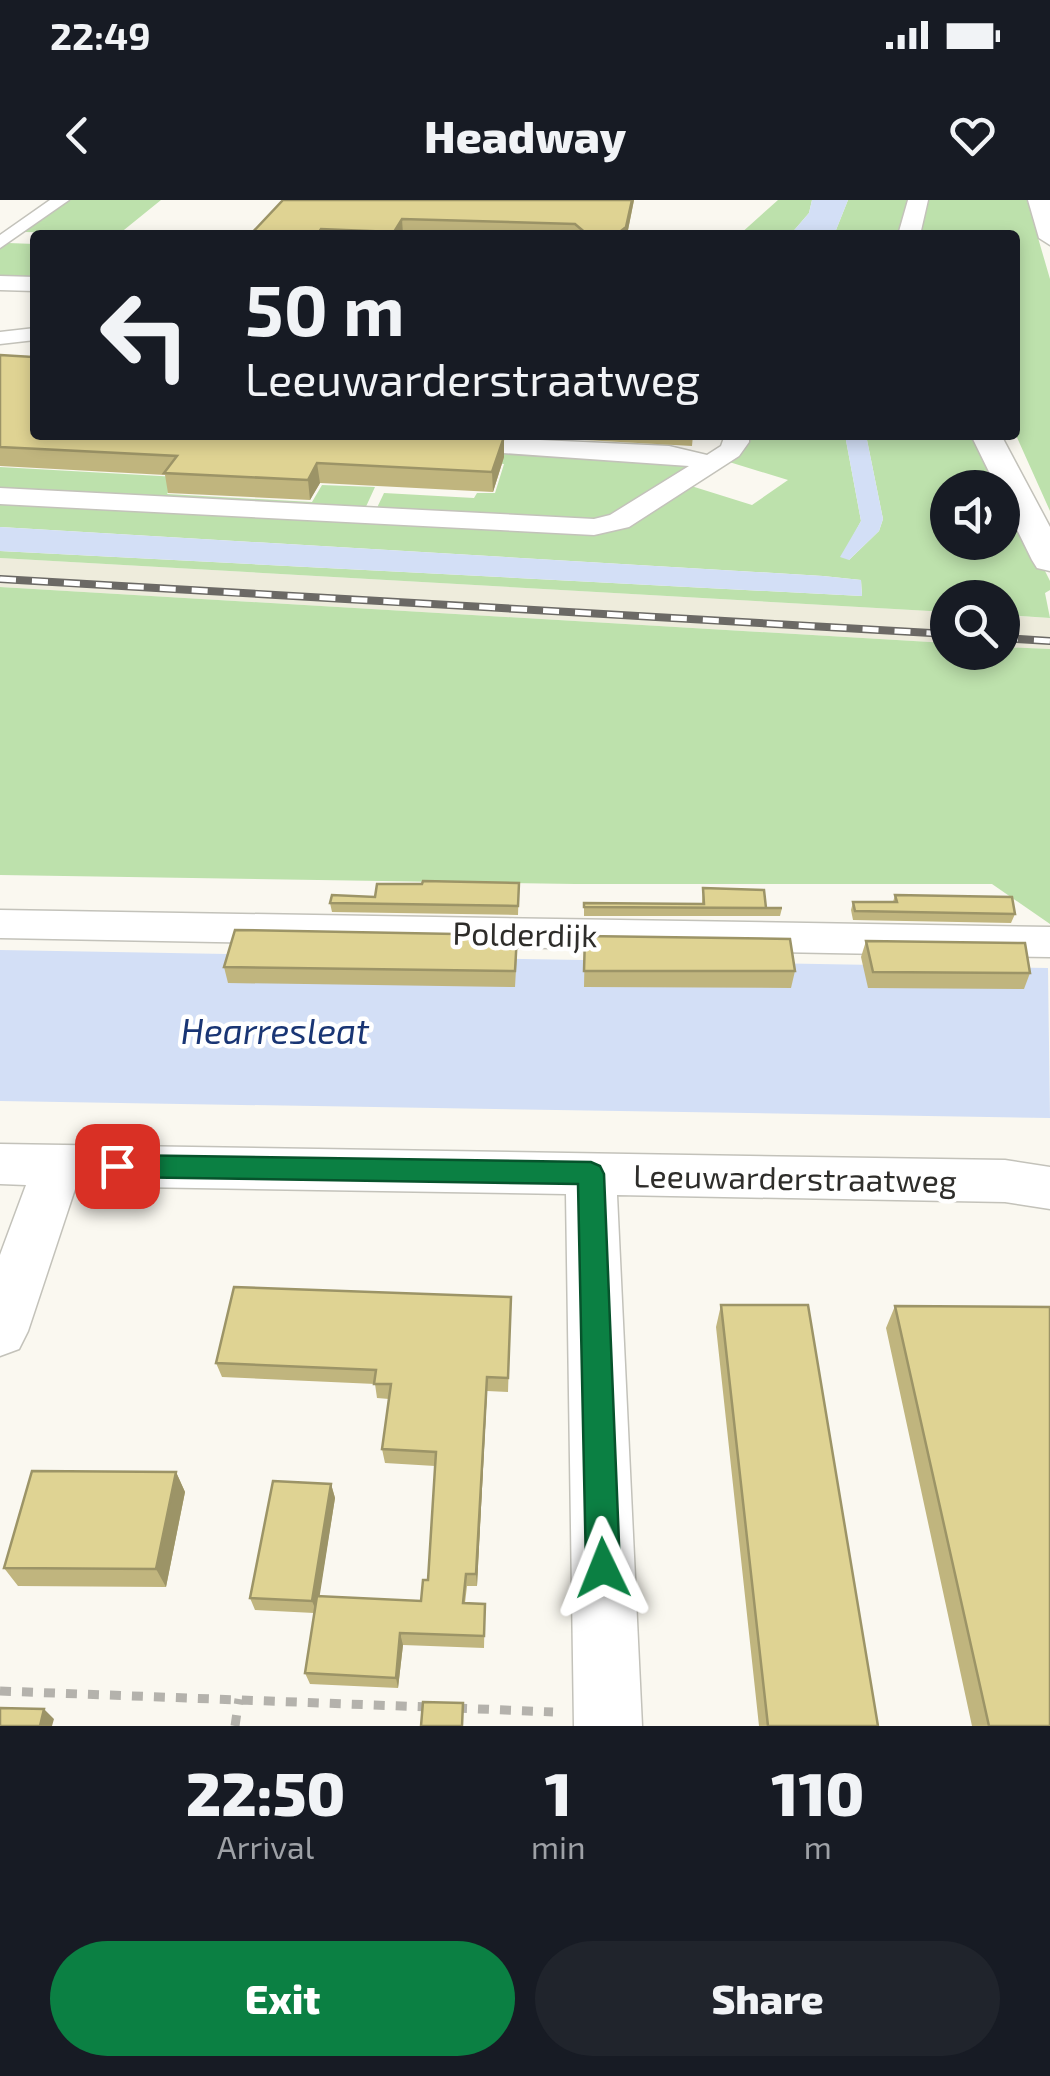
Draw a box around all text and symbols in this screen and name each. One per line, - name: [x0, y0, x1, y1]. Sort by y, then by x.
- text: 22:49: [50, 12, 151, 58]
- icon: back: [50, 108, 105, 163]
- text: Headway: [424, 108, 626, 162]
- icon: heart: [945, 108, 1000, 163]
- text: 50 m: [245, 266, 405, 350]
- icon: left: [80, 270, 210, 400]
- text: Leeuwarderstraatweg: [245, 351, 700, 405]
- map controls: [930, 470, 1020, 670]
- button: sound: [930, 470, 1020, 560]
- button: search: [930, 580, 1020, 670]
- street label: Polderdijk: [452, 913, 598, 954]
- water label: Hearresleat: [181, 1009, 370, 1051]
- pin: [75, 1124, 160, 1209]
- icon: arrive: [90, 1139, 145, 1194]
- street label: Leeuwarderstraatweg: [633, 1155, 957, 1199]
- position arrow: [551, 1516, 655, 1620]
- text: 22:50: [186, 1756, 345, 1828]
- text: 1: [545, 1756, 572, 1828]
- text: 110: [771, 1756, 864, 1828]
- text: Arrival: [217, 1827, 314, 1865]
- text: min: [531, 1827, 586, 1865]
- text: m: [804, 1827, 832, 1865]
- button: Exit: [50, 1941, 515, 2056]
- button: Share: [535, 1941, 1000, 2056]

